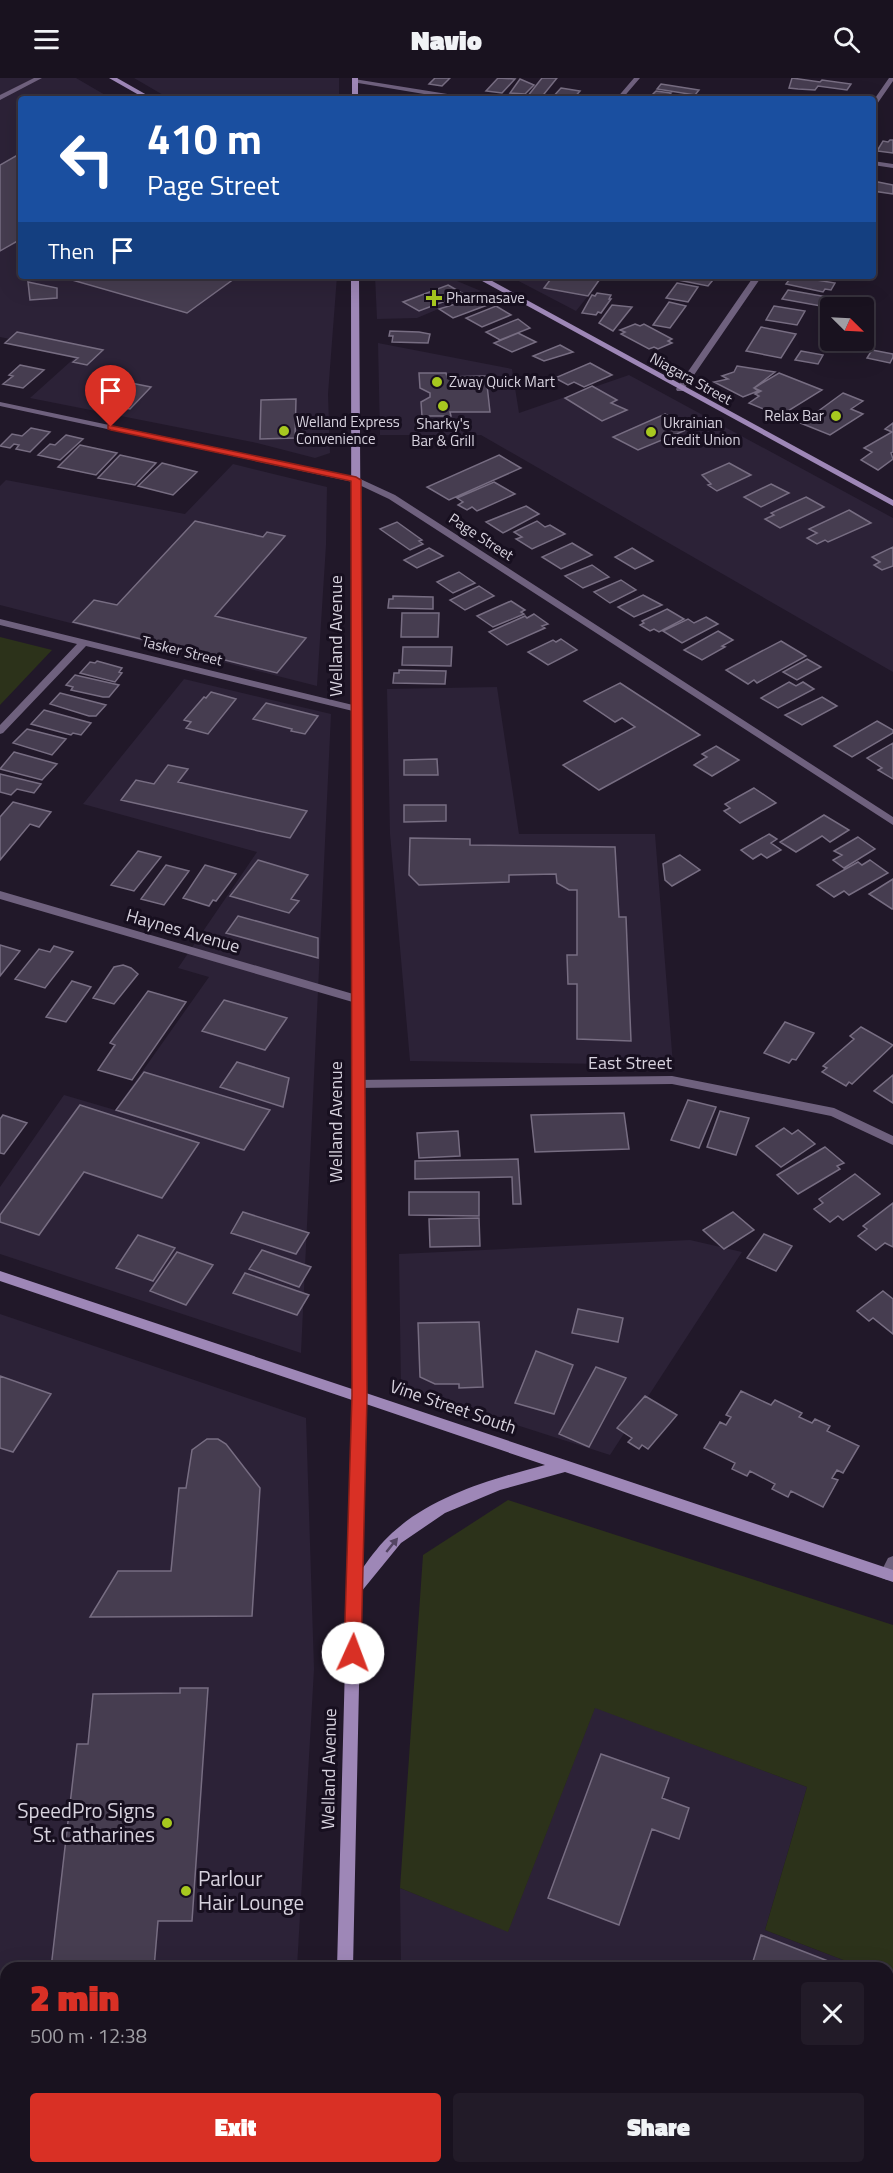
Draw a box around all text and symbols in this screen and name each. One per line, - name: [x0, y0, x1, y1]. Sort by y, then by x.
- text: Navio: [411, 19, 482, 60]
- icon: menu: [30, 23, 63, 56]
- icon: search: [830, 23, 863, 56]
- text: 410 m: [147, 106, 262, 170]
- icon: left: [48, 120, 126, 198]
- text: Page Street: [147, 164, 279, 205]
- text: Then: [48, 234, 94, 268]
- icon: arrive: [106, 234, 139, 267]
- place label: Pharmasave: [446, 286, 525, 309]
- marker: Pharmasave: [427, 291, 441, 305]
- north arrow: [820, 297, 874, 351]
- map controls: [820, 297, 874, 351]
- street label: Niagara Street: [646, 346, 737, 411]
- pin: [85, 365, 136, 427]
- place label: Zway Quick Mart: [449, 370, 556, 393]
- icon: arrive: [94, 374, 127, 407]
- marker: Zway Quick Mart: [430, 375, 444, 389]
- marker: Sharky's Bar & Grill: [436, 399, 450, 413]
- place label: Relax Bar: [764, 404, 824, 427]
- marker: Relax Bar: [829, 409, 843, 423]
- place label: Welland Express Convenience: [296, 410, 400, 450]
- place label: Ukrainian Credit Union: [663, 411, 740, 451]
- place label: Sharky's Bar & Grill: [411, 412, 475, 452]
- marker: Welland Express Convenience: [277, 424, 291, 438]
- marker: Ukrainian Credit Union: [644, 425, 658, 439]
- street label: Page Street: [444, 507, 519, 567]
- street label: Welland Avenue: [322, 575, 349, 697]
- street label: Tasker Street: [139, 629, 226, 672]
- street label: Haynes Avenue: [123, 901, 243, 960]
- street label: East Street: [588, 1049, 673, 1076]
- street label: Welland Avenue: [322, 1061, 349, 1183]
- street label: Vine Street South: [386, 1372, 520, 1441]
- one-way arrow: [385, 1537, 397, 1552]
- position arrow: [321, 1621, 385, 1685]
- street label: Welland Avenue: [314, 1708, 343, 1830]
- place label: SpeedPro Signs St. Catharines: [17, 1794, 155, 1850]
- marker: SpeedPro Signs St. Catharines: [160, 1816, 174, 1830]
- place label: Parlour Hair Lounge: [198, 1862, 304, 1918]
- marker: Parlour Hair Lounge: [179, 1884, 193, 1898]
- text: 2 min: [30, 1970, 119, 2025]
- button: close: [801, 1982, 864, 2045]
- text: 500 m · 12:38: [30, 2020, 147, 2051]
- button: Exit: [30, 2093, 441, 2162]
- button: Share: [453, 2093, 864, 2162]

